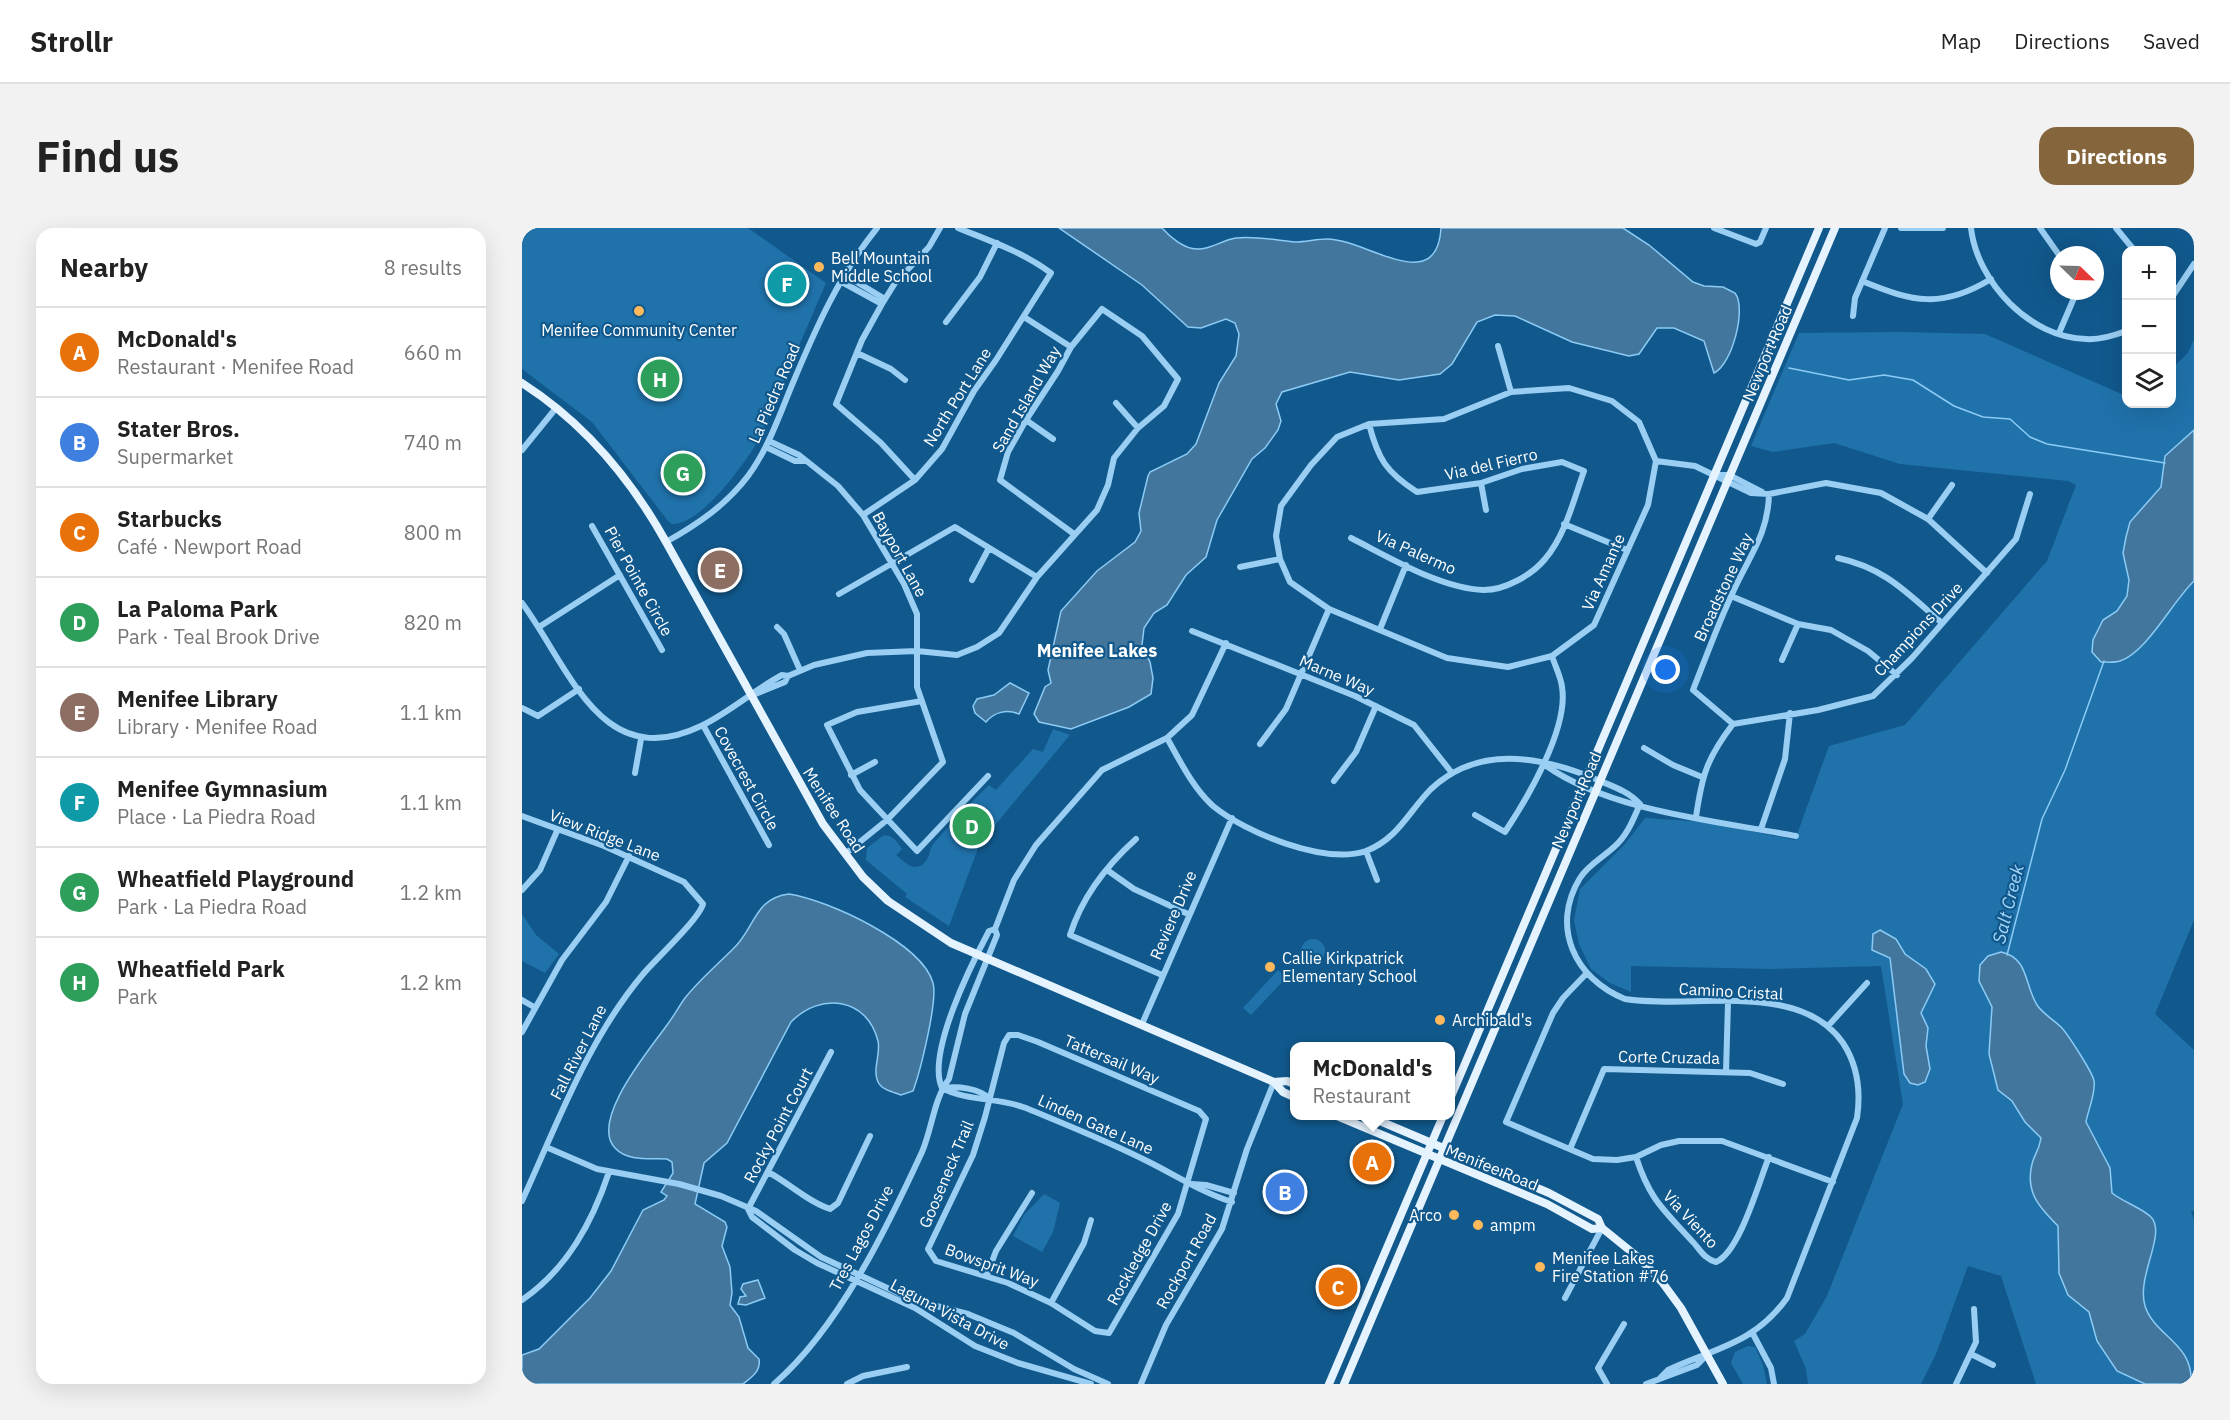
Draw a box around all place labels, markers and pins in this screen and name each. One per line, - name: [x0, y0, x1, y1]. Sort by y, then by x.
- place label: Bell Mountain Middle School: [831, 248, 932, 286]
- marker: Bell Mountain Middle School: [812, 260, 826, 274]
- pin: F: [768, 262, 806, 306]
- marker: Menifee Community Center: [632, 304, 646, 318]
- place label: Menifee Community Center: [541, 320, 737, 340]
- pin: H: [640, 356, 680, 402]
- pin: G: [664, 450, 702, 496]
- pin: E: [700, 548, 740, 592]
- pin: D: [952, 804, 992, 848]
- place label: Callie Kirkpatrick Elementary School: [1282, 948, 1417, 986]
- marker: Callie Kirkpatrick Elementary School: [1263, 960, 1277, 974]
- place label: Archibald's: [1452, 1010, 1532, 1030]
- marker: Archibald's: [1433, 1013, 1447, 1027]
- pin: A: [1352, 1140, 1392, 1184]
- pin: B: [1266, 1170, 1305, 1214]
- place label: Arco: [1409, 1205, 1442, 1225]
- marker: Arco: [1447, 1208, 1461, 1222]
- place label: ampm: [1490, 1215, 1536, 1235]
- marker: ampm: [1471, 1218, 1485, 1232]
- place label: Menifee Lakes Fire Station #76: [1552, 1248, 1669, 1286]
- marker: Menifee Lakes Fire Station #76: [1533, 1260, 1547, 1274]
- pin: C: [1318, 1264, 1358, 1310]

